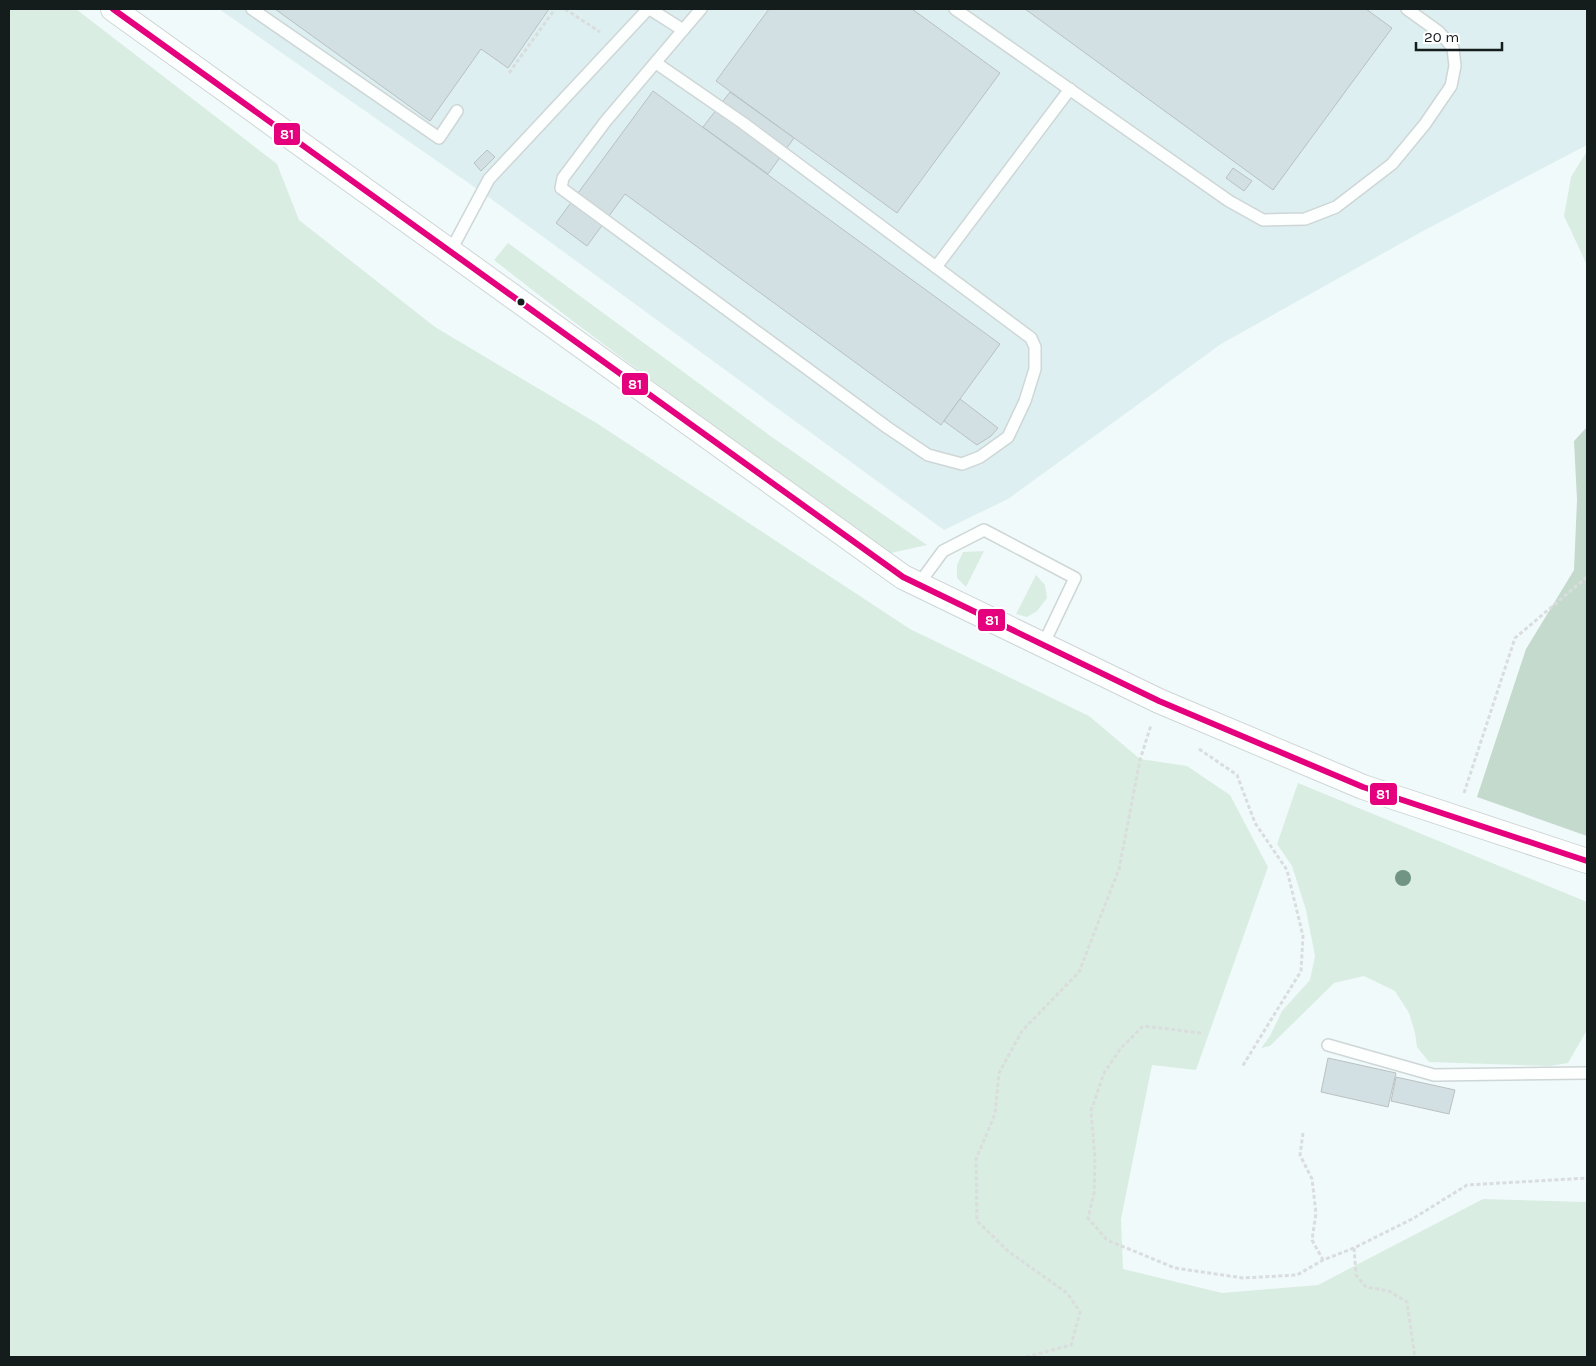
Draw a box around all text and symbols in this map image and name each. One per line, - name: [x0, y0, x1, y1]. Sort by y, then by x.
- scale bar: [1416, 20, 1502, 52]
- text: 20 m: [1424, 28, 1459, 46]
- line badge: 81: [273, 122, 301, 146]
- text: 81: [280, 126, 294, 143]
- unlabelled marker: [516, 297, 526, 307]
- line badge: 81: [621, 372, 649, 396]
- text: 81: [628, 376, 642, 393]
- line badge: 81: [977, 608, 1006, 632]
- text: 81: [985, 612, 999, 629]
- line badge: 81: [1369, 782, 1398, 806]
- text: 81: [1376, 786, 1390, 803]

